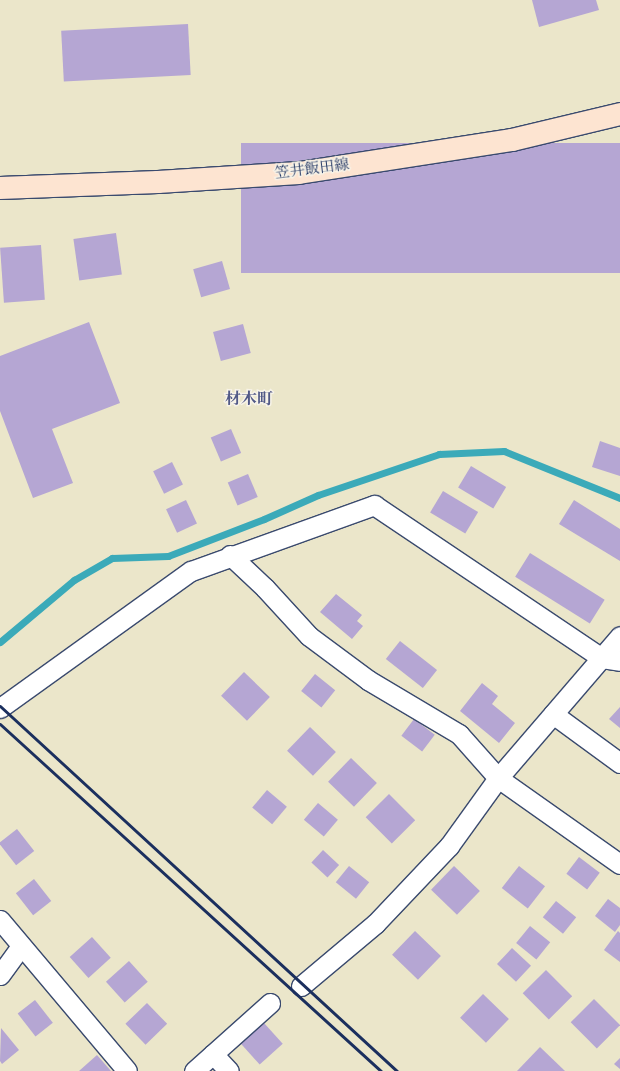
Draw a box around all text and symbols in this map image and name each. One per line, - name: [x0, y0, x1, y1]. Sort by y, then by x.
- street label: 笠井飯田線: [274, 155, 350, 183]
- district label: 材木町: [225, 389, 273, 409]

